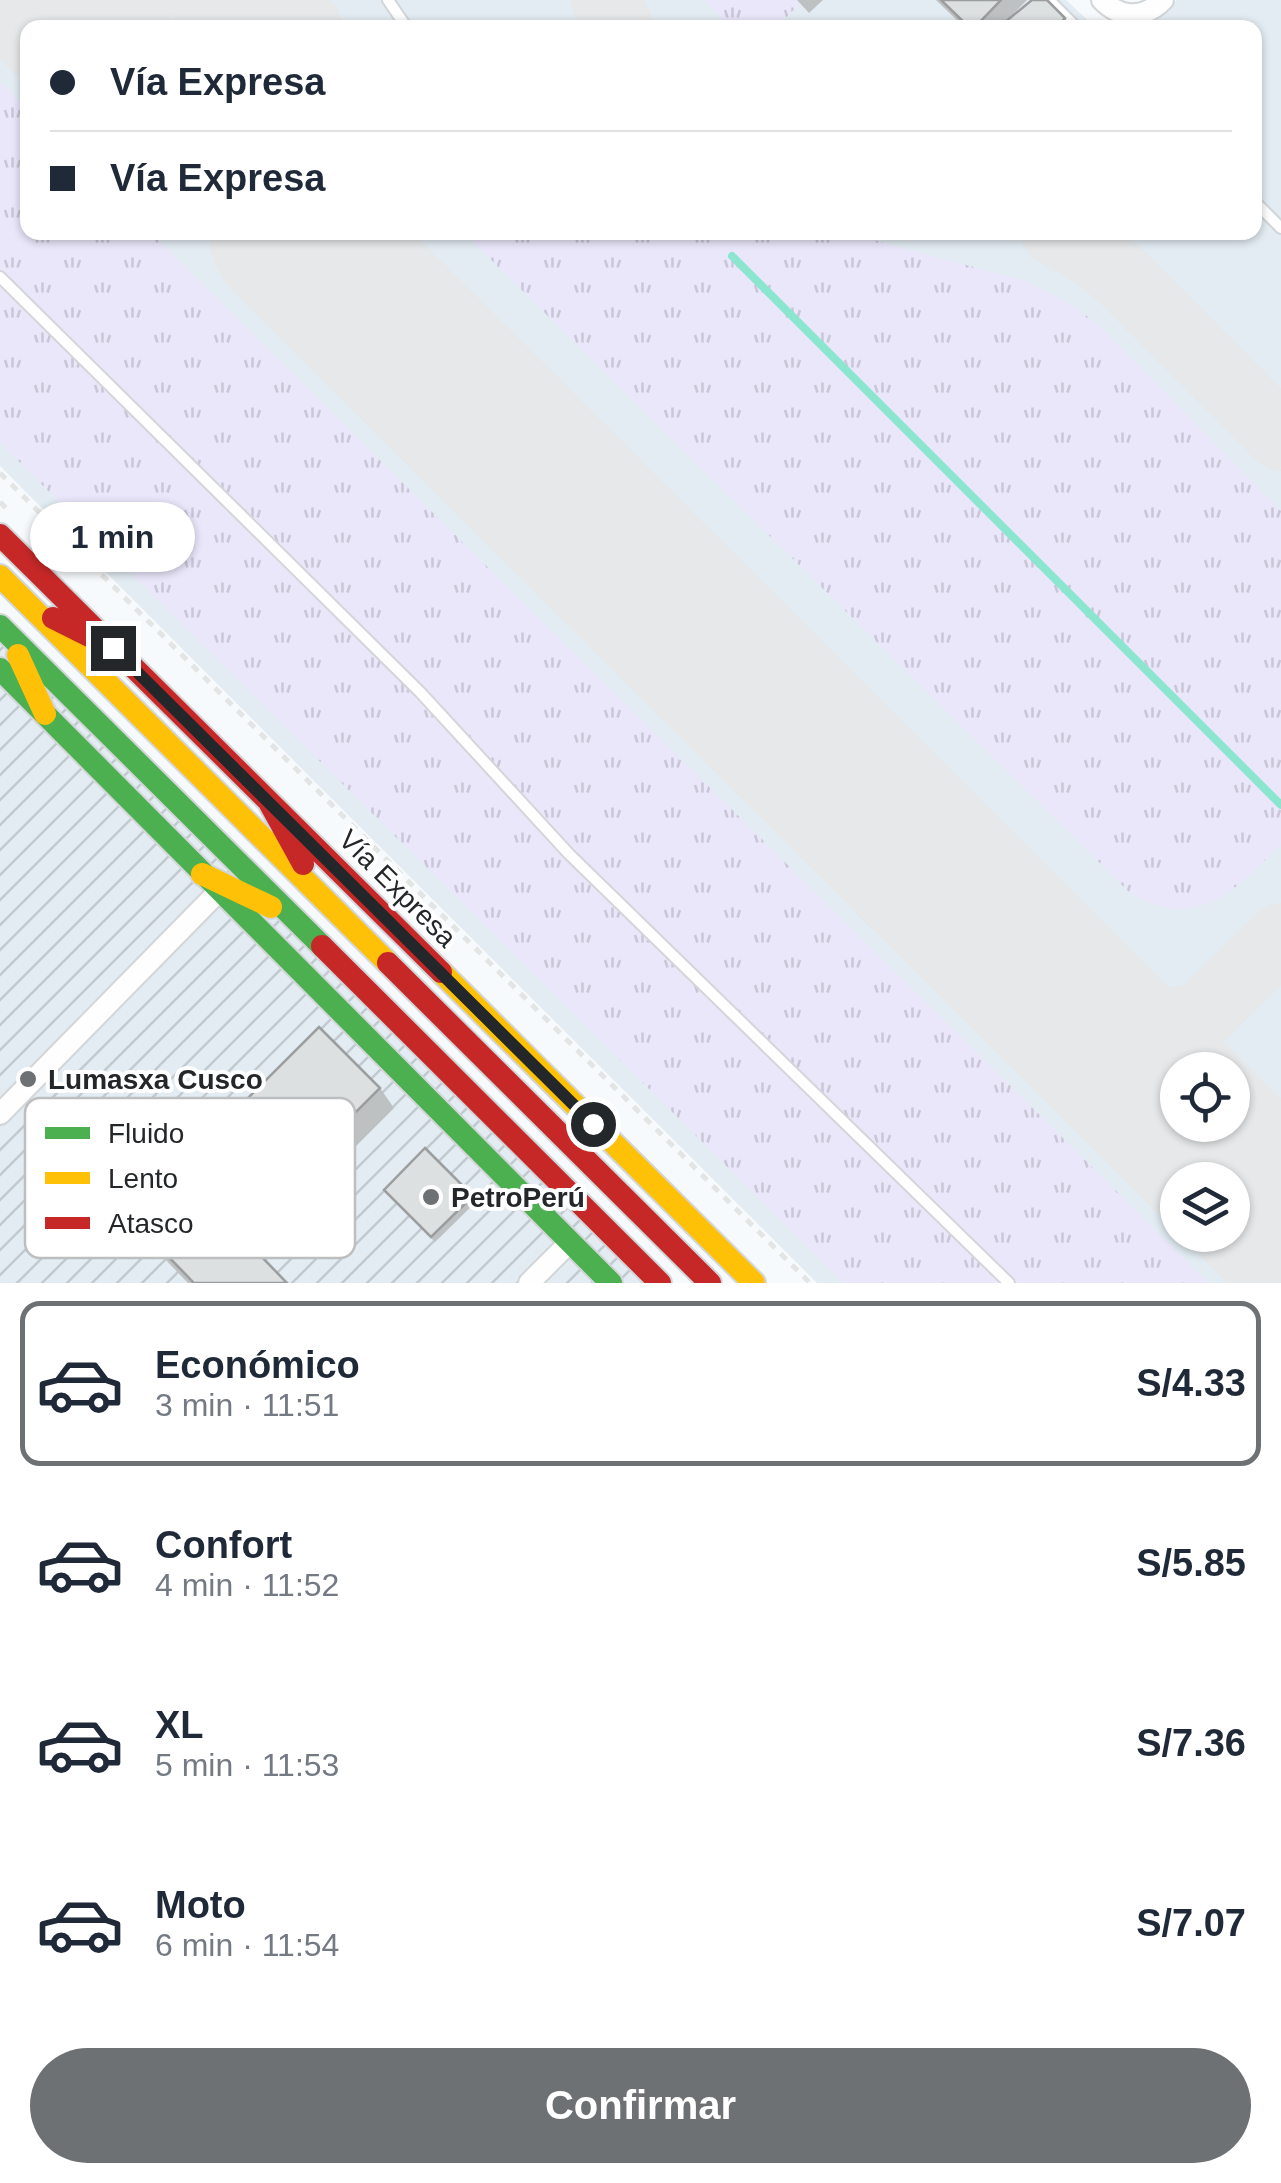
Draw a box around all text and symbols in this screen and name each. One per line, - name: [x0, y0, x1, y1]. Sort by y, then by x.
- text: Vía Expresa: [110, 61, 325, 103]
- text: Vía Expresa: [110, 157, 325, 199]
- callout: 1 min: [31, 503, 196, 573]
- text: 1 min: [71, 519, 154, 555]
- route end: [91, 626, 136, 671]
- street label: Vía Expresa: [333, 823, 463, 954]
- map controls: [1160, 1052, 1250, 1252]
- button: locate: [1160, 1052, 1250, 1142]
- place label: Lumasxa Cusco: [48, 1064, 263, 1095]
- marker: Lumasxa Cusco: [17, 1068, 39, 1090]
- legend: [25, 1098, 355, 1258]
- route start: [571, 1102, 616, 1147]
- text: Fluido: [108, 1118, 184, 1149]
- button: layers: [1160, 1162, 1250, 1252]
- text: Lento: [108, 1163, 178, 1194]
- place label: PetroPerú: [451, 1182, 585, 1213]
- marker: PetroPerú: [420, 1186, 442, 1208]
- text: Atasco: [108, 1208, 194, 1239]
- icon: car: [35, 1339, 125, 1429]
- text: Económico: [155, 1344, 360, 1386]
- text: S/4.33: [1136, 1362, 1246, 1404]
- text: 3 min · 11:51: [155, 1387, 339, 1423]
- icon: car: [35, 1519, 125, 1609]
- text: Confort: [155, 1524, 292, 1566]
- text: S/5.85: [1136, 1542, 1246, 1584]
- text: 4 min · 11:52: [155, 1567, 339, 1603]
- icon: car: [35, 1699, 125, 1789]
- text: XL: [155, 1704, 204, 1746]
- text: S/7.36: [1136, 1722, 1246, 1764]
- text: 5 min · 11:53: [155, 1747, 339, 1783]
- icon: car: [35, 1879, 125, 1969]
- text: Moto: [155, 1884, 246, 1926]
- text: S/7.07: [1136, 1902, 1246, 1944]
- text: 6 min · 11:54: [155, 1927, 339, 1963]
- button: Confirmar: [30, 2048, 1251, 2163]

